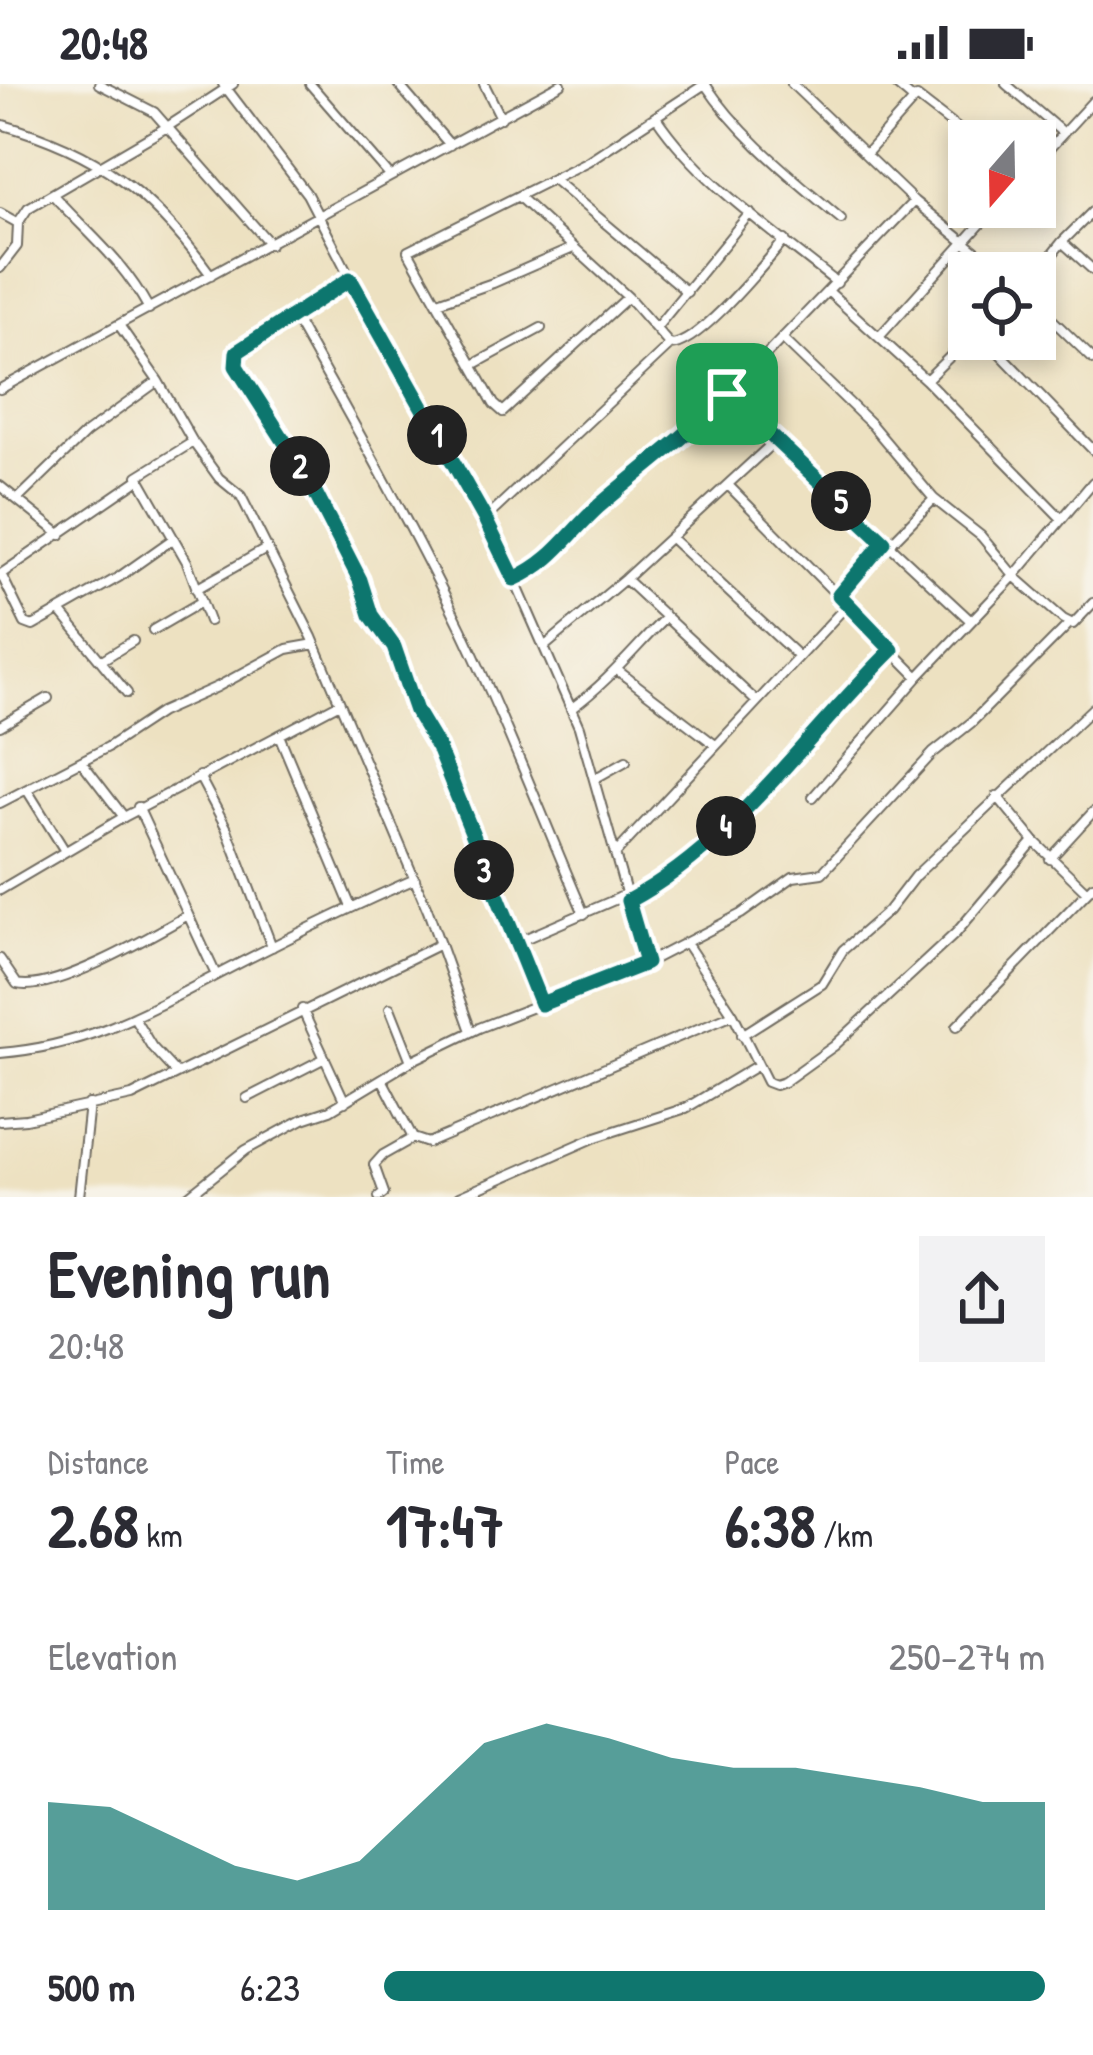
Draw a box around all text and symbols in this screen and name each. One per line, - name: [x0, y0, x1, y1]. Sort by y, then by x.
- text: 20:48: [60, 12, 148, 73]
- north arrow: [948, 120, 1056, 228]
- map controls: [948, 120, 1056, 360]
- button: locate: [948, 252, 1056, 360]
- pin: [676, 343, 778, 445]
- icon: arrive: [694, 361, 760, 427]
- pin: 1: [407, 405, 467, 465]
- text: 1: [431, 413, 443, 457]
- pin: 2: [270, 436, 330, 496]
- text: 2: [292, 444, 308, 488]
- pin: 5: [811, 471, 871, 531]
- text: 5: [834, 479, 848, 523]
- pin: 4: [696, 796, 756, 856]
- text: 4: [720, 804, 732, 848]
- pin: 3: [454, 840, 514, 900]
- text: 3: [477, 848, 491, 892]
- text: Evening run: [48, 1228, 330, 1318]
- button: share: [919, 1236, 1045, 1362]
- text: 20:48: [48, 1318, 124, 1371]
- text: Distance: [48, 1440, 149, 1484]
- text: Time: [386, 1440, 445, 1484]
- text: Pace: [725, 1440, 779, 1484]
- text: 2.68: [48, 1484, 139, 1566]
- text: 17:47: [386, 1484, 504, 1566]
- text: 6:38: [725, 1484, 815, 1566]
- text: km: [139, 1513, 183, 1557]
- text: /km: [815, 1513, 873, 1557]
- text: Elevation: [48, 1629, 178, 1682]
- text: 250–274 m: [889, 1629, 1045, 1682]
- text: 500 m: [48, 1960, 135, 2013]
- text: 6:23: [240, 1960, 300, 2013]

